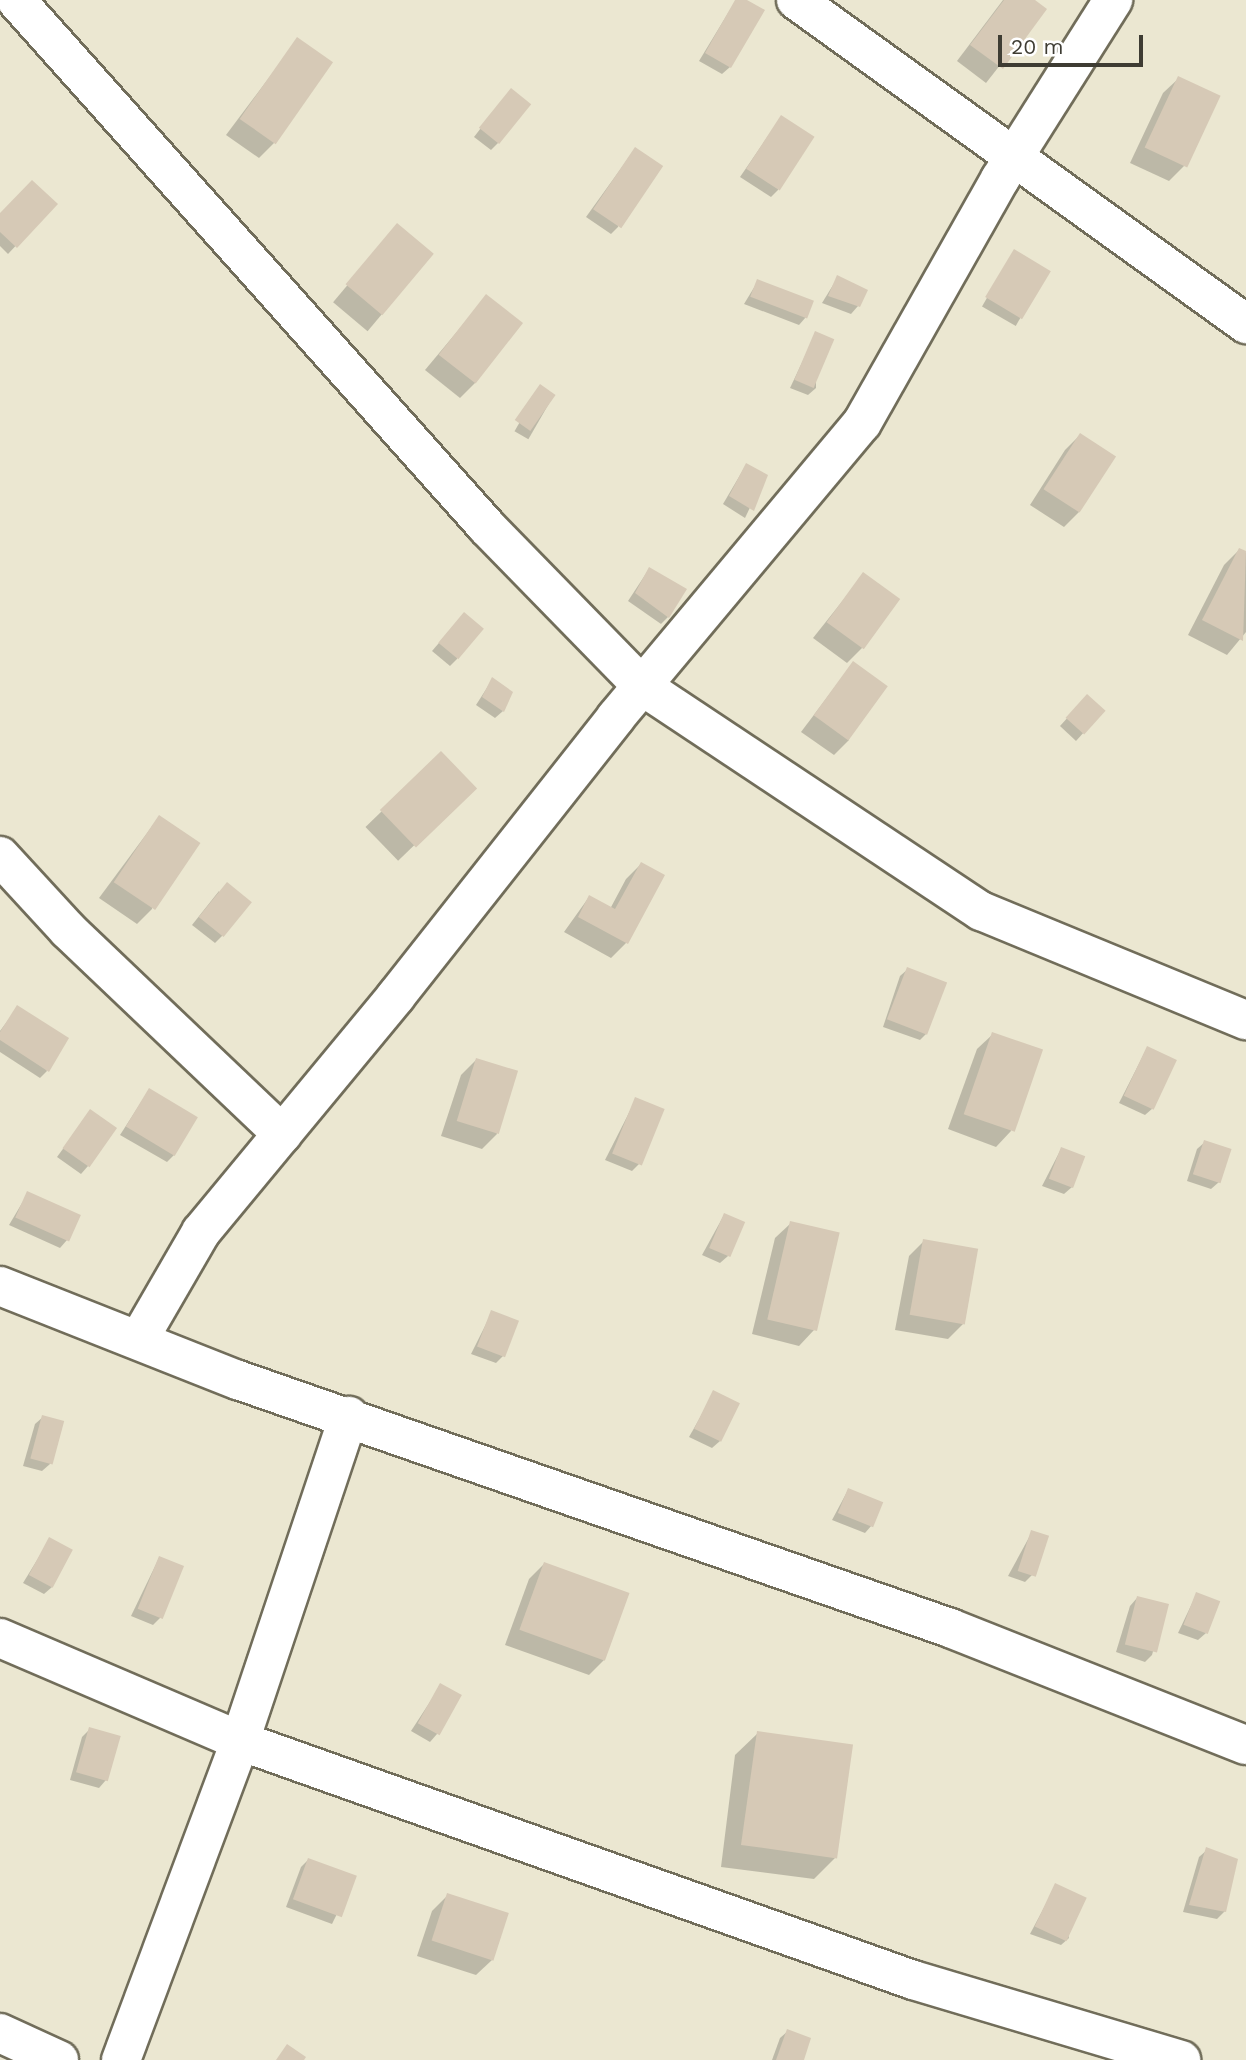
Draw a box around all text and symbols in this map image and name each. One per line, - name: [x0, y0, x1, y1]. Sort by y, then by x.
- scale bar: [1001, 21, 1146, 65]
- text: 20 m: [1011, 34, 1063, 59]

